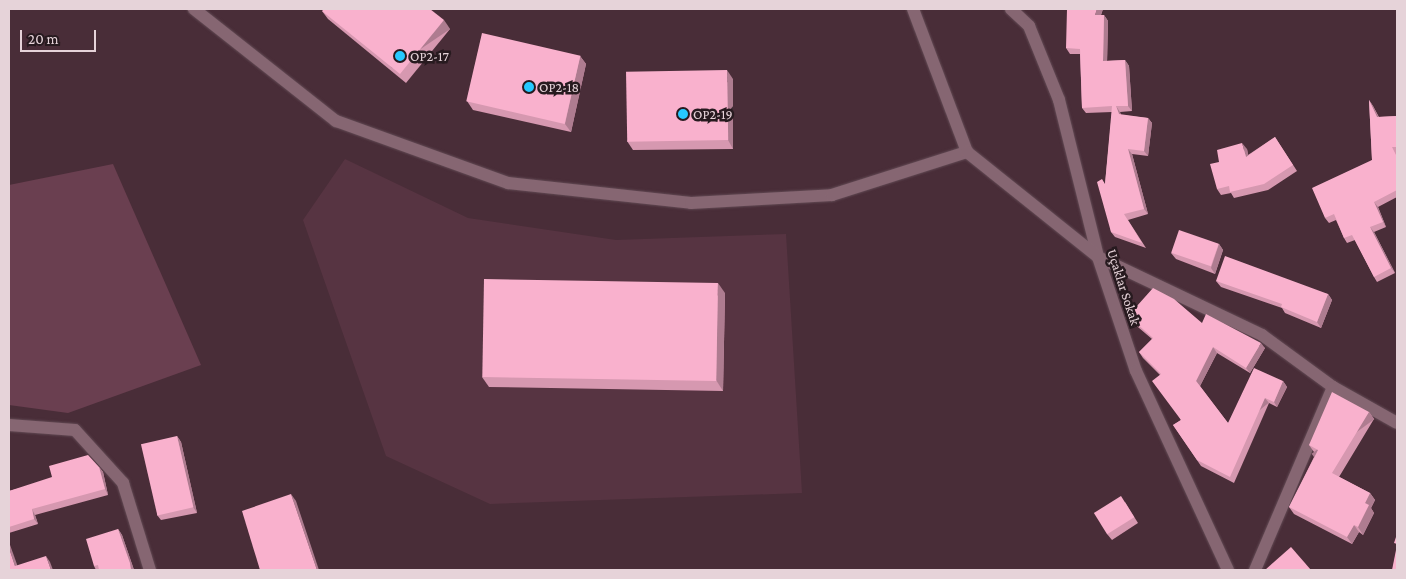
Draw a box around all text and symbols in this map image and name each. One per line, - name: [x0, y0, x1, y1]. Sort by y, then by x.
- scale bar: [22, 20, 99, 52]
- text: 20 m: [28, 31, 59, 47]
- place label: OP2-17: [410, 48, 449, 64]
- marker: OP2-17: [394, 50, 406, 62]
- place label: OP2-18: [539, 79, 579, 95]
- marker: OP2-18: [523, 81, 535, 93]
- place label: OP2-19: [693, 106, 733, 122]
- marker: OP2-19: [677, 108, 689, 120]
- street label: Uçaklar Sokak: [1104, 247, 1144, 327]

